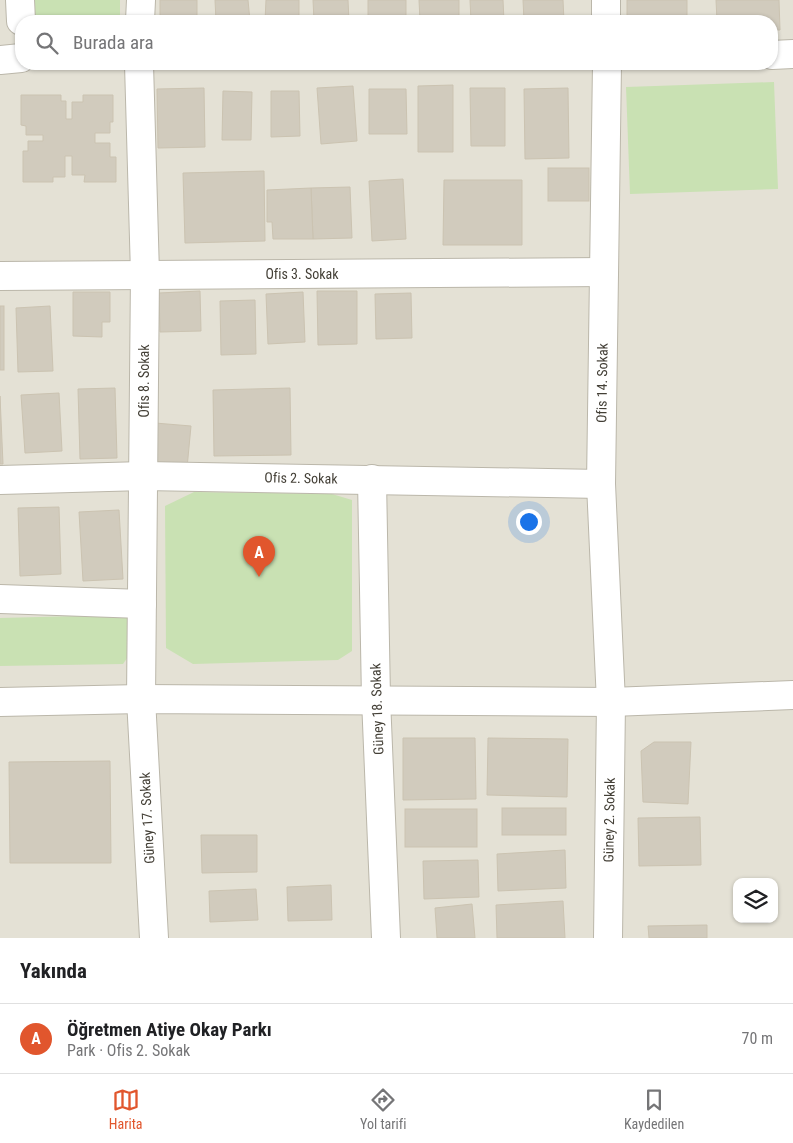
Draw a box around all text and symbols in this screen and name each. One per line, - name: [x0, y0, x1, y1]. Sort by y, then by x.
- search box: [15, 15, 778, 70]
- icon: search: [33, 29, 61, 57]
- text: Burada ara: [73, 31, 154, 54]
- street label: Ofis 3. Sokak: [265, 266, 339, 282]
- street label: Ofis 14. Sokak: [593, 342, 611, 423]
- street label: Ofis 8. Sokak: [136, 344, 152, 418]
- street label: Ofis 2. Sokak: [264, 469, 338, 487]
- your location: [516, 509, 542, 535]
- pin: A: [243, 536, 275, 577]
- street label: Güney 18. Sokak: [367, 662, 387, 755]
- street label: Güney 17. Sokak: [137, 771, 157, 864]
- street label: Güney 2. Sokak: [600, 777, 618, 863]
- map controls: [733, 878, 778, 923]
- button: layers: [733, 878, 778, 923]
- text: Yakında: [20, 959, 87, 983]
- text: Öğretmen Atiye Okay Parkı: [67, 1018, 272, 1041]
- text: A: [31, 1029, 41, 1048]
- text: 70 m: [741, 1029, 773, 1048]
- text: Park · Ofis 2. Sokak: [67, 1041, 190, 1060]
- tab: Harita: [109, 1086, 143, 1132]
- tab: Yol tarifi: [360, 1086, 406, 1132]
- tab: Kaydedilen: [624, 1086, 684, 1132]

